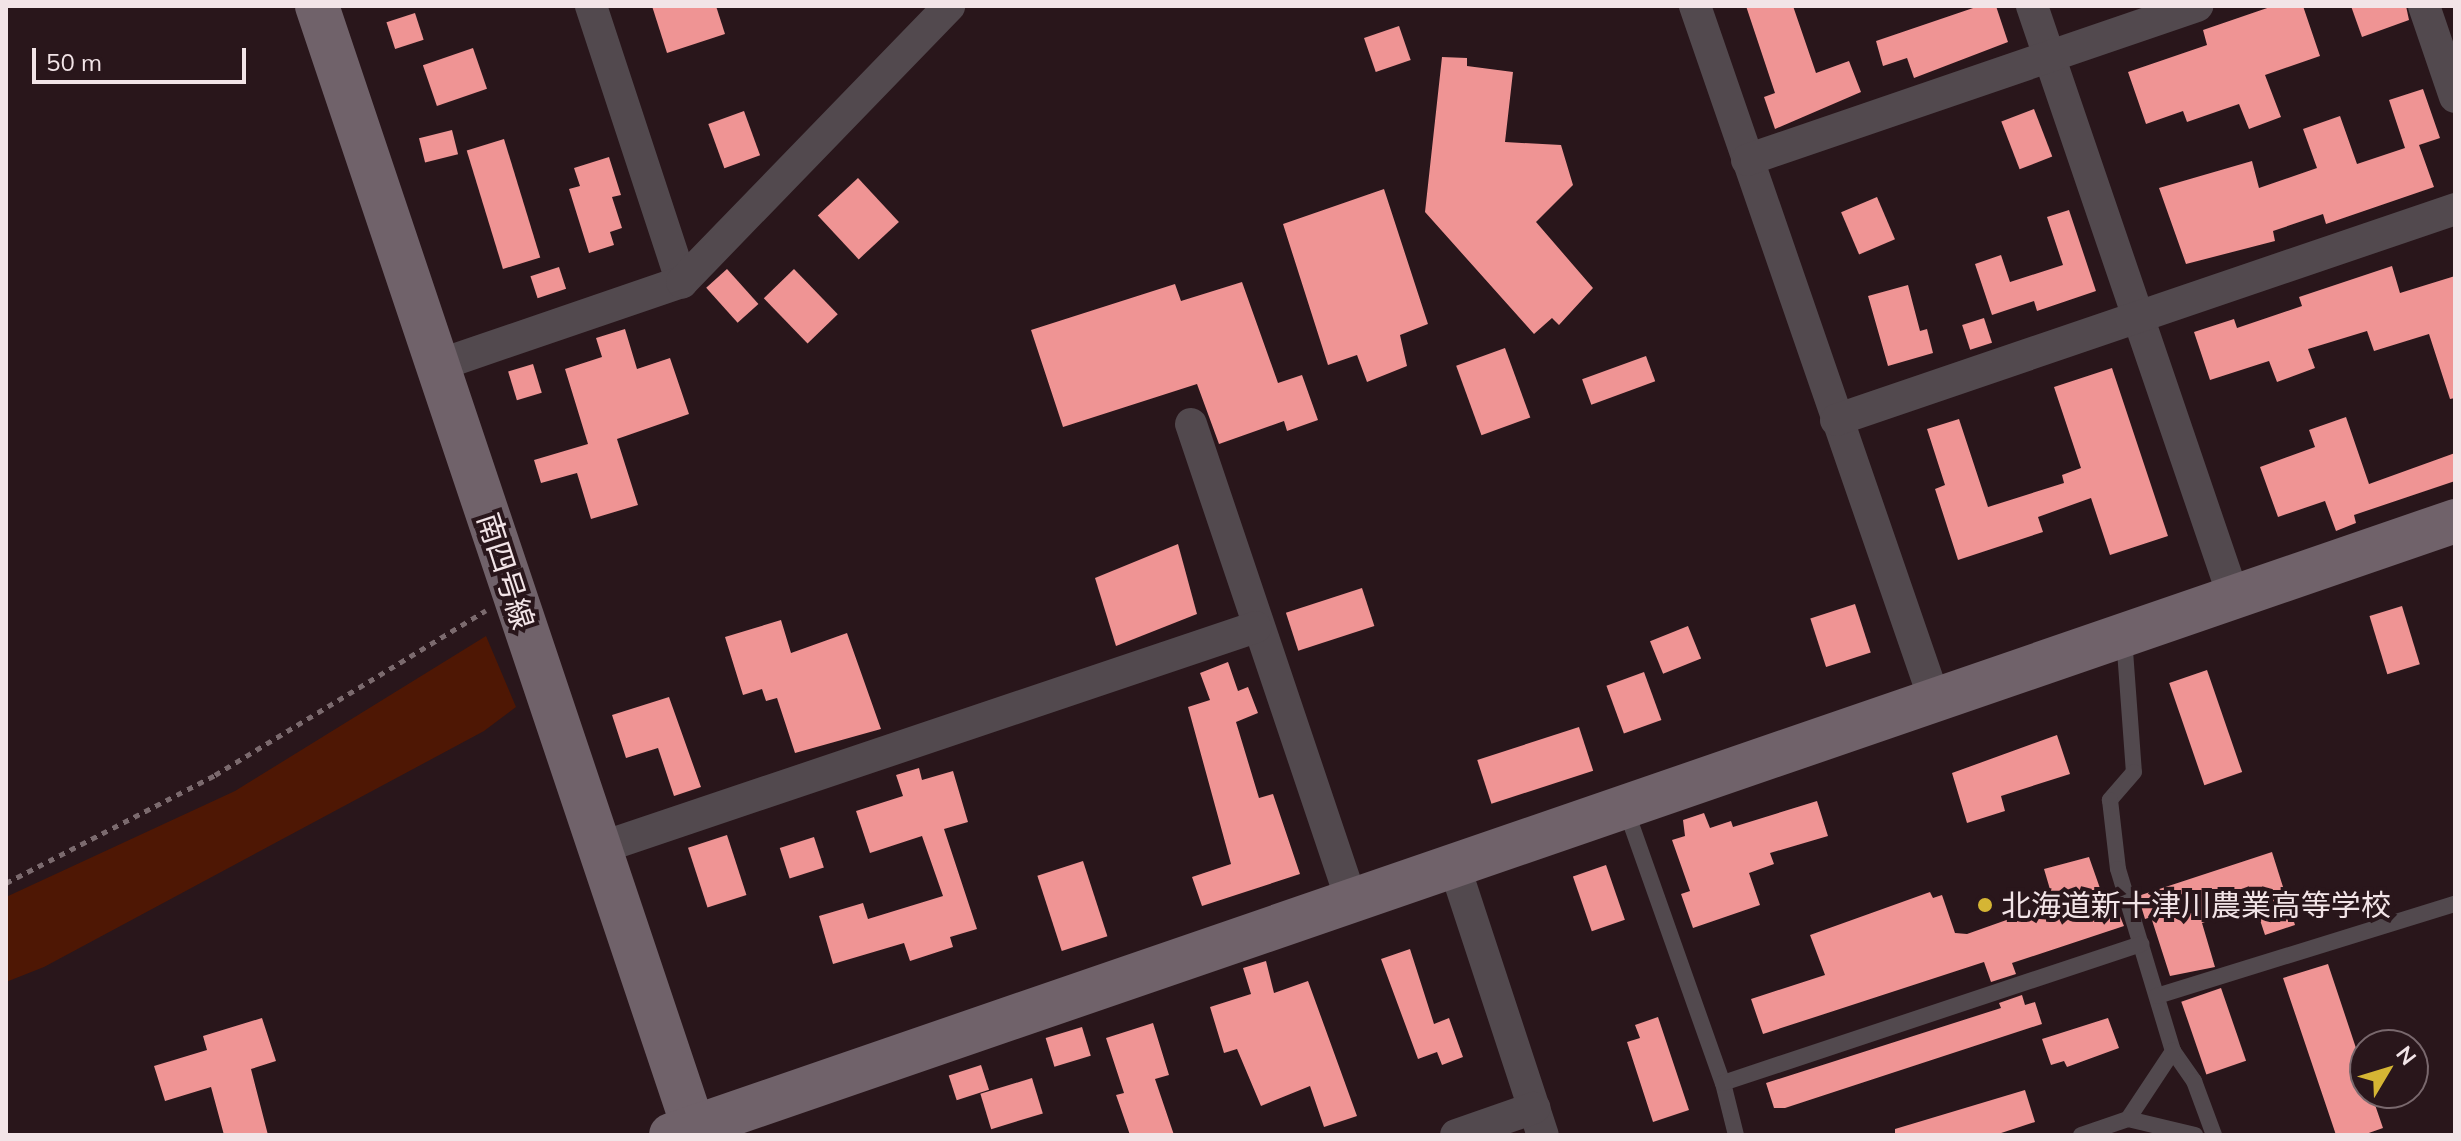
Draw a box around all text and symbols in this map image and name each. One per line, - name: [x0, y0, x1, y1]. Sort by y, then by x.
- scale bar: [36, 32, 250, 82]
- text: 50 m: [46, 47, 102, 77]
- street label: 南四号線: [470, 508, 542, 634]
- place label: 北海道新十津川農業高等学校: [2001, 887, 2391, 923]
- marker: 北海道新十津川農業高等学校: [1976, 896, 1994, 914]
- north arrow: [2349, 1029, 2429, 1109]
- text: N: [2390, 1040, 2422, 1071]

